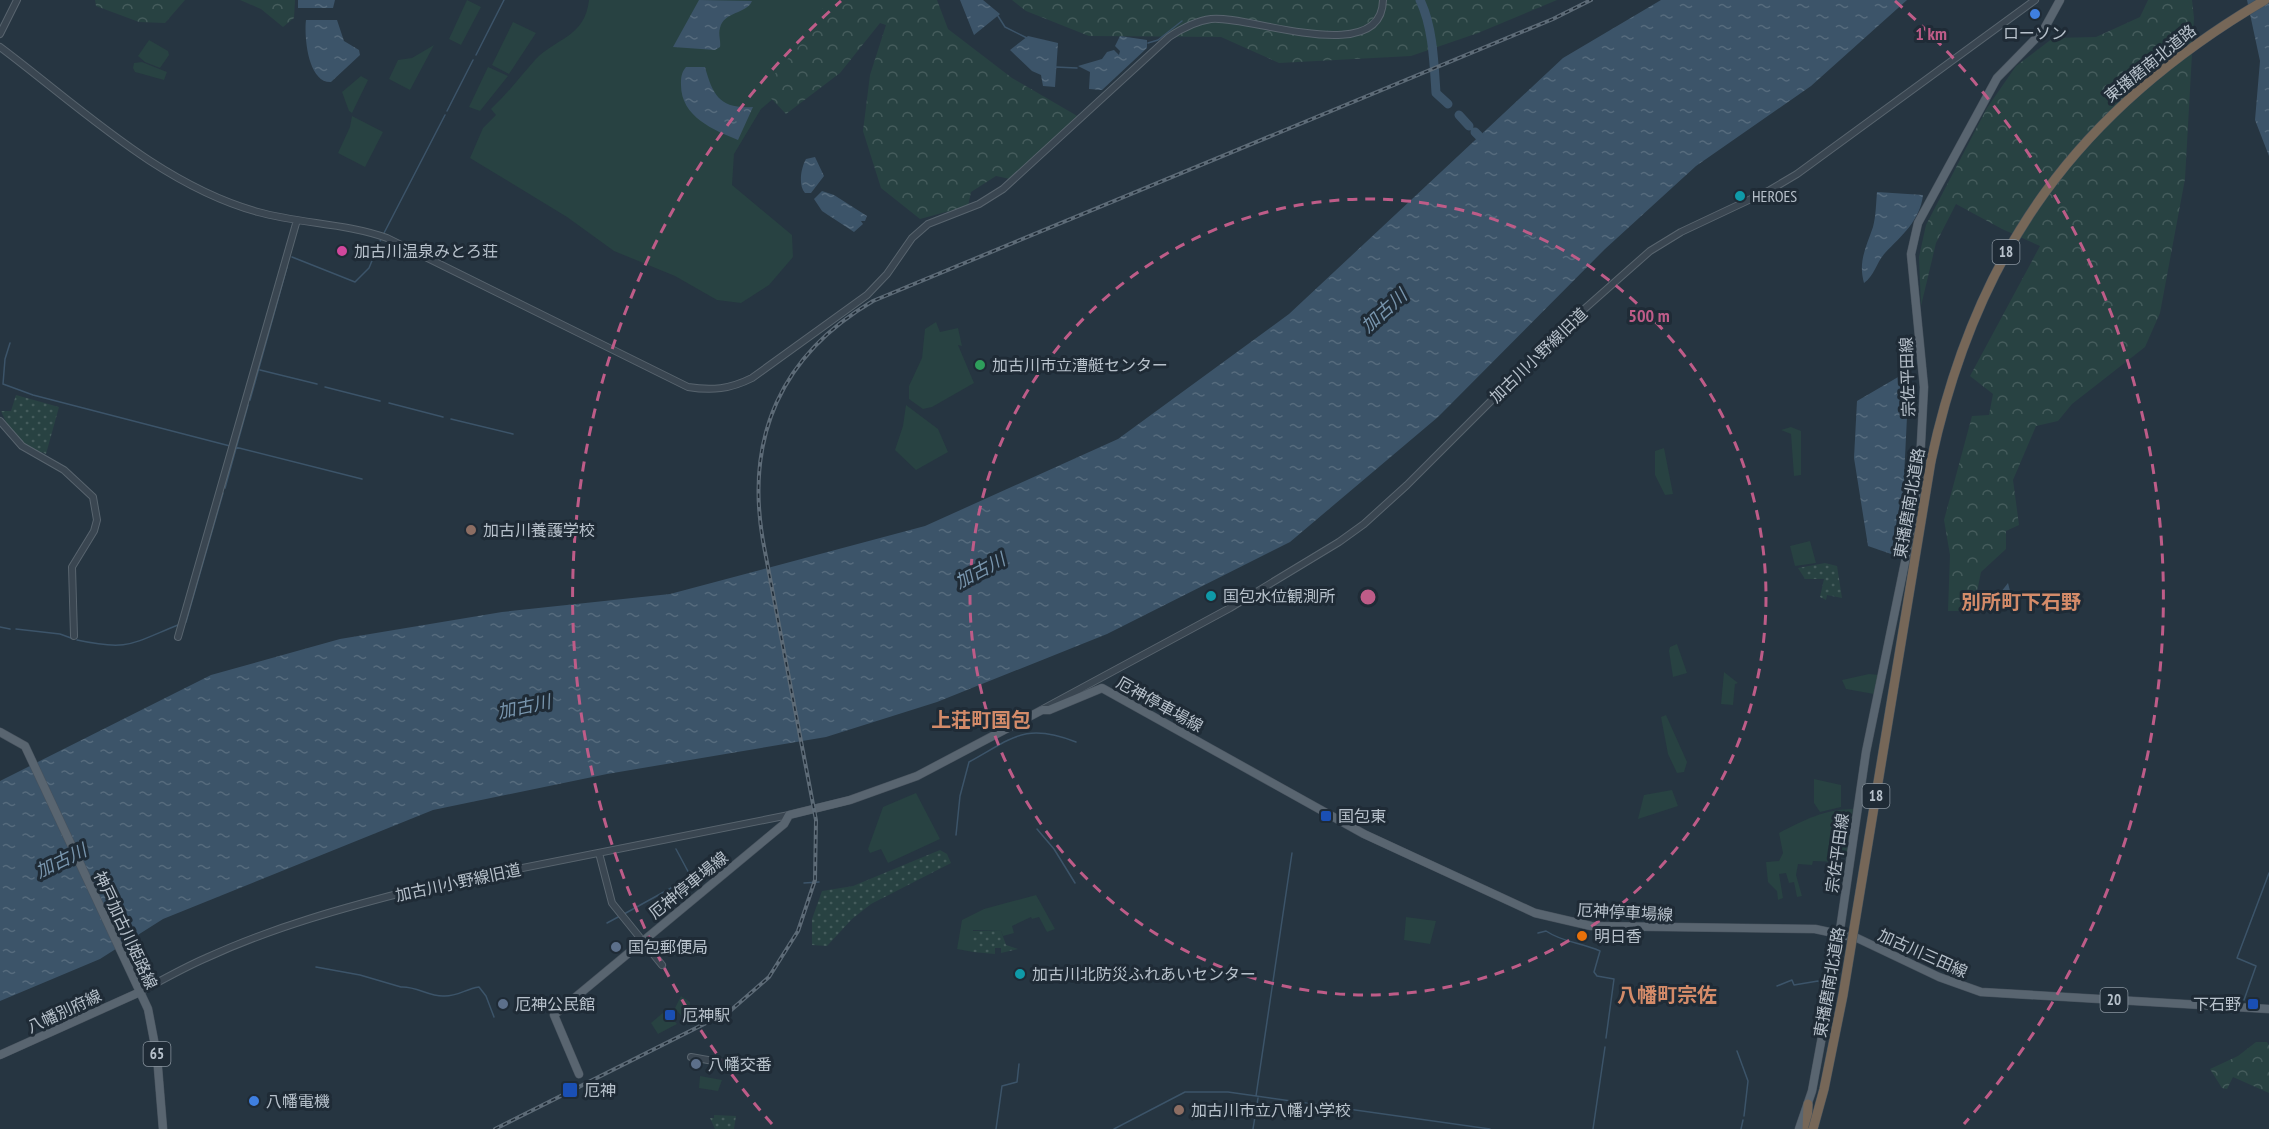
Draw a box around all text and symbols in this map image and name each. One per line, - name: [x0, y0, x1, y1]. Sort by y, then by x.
- marker: ローソン: [2028, 7, 2042, 21]
- street label: 東播磨南北道路: [2100, 20, 2200, 106]
- text: 1 km: [1915, 22, 1947, 45]
- place label: ローソン: [2003, 23, 2067, 43]
- place label: HEROES: [1752, 186, 1797, 206]
- marker: HEROES: [1733, 189, 1747, 203]
- road number: 18: [1992, 240, 2020, 264]
- place label: 加古川温泉みとろ荘: [354, 241, 498, 261]
- marker: 加古川温泉みとろ荘: [335, 244, 349, 258]
- water label: 加古川: [1356, 283, 1413, 337]
- street label: 加古川小野線旧道: [1485, 303, 1591, 407]
- text: 500 m: [1628, 304, 1670, 327]
- street label: 宗佐平田線: [1896, 337, 1918, 417]
- place label: 加古川市立漕艇センター: [992, 355, 1168, 375]
- marker: 加古川市立漕艇センター: [973, 358, 987, 372]
- street label: 東播磨南北道路: [1889, 446, 1929, 560]
- place label: 加古川養護学校: [483, 520, 595, 540]
- marker: 加古川養護学校: [464, 523, 478, 537]
- water label: 加古川: [951, 547, 1011, 593]
- place label: 国包水位観測所: [1223, 586, 1335, 606]
- centre of rings: [1358, 587, 1378, 607]
- marker: 国包水位観測所: [1204, 589, 1218, 603]
- district label: 別所町下石野: [1961, 589, 2081, 615]
- street label: 厄神停車場線: [1113, 672, 1207, 736]
- water label: 加古川: [495, 689, 555, 723]
- district label: 上荘町国包: [931, 707, 1031, 733]
- road number: 18: [1862, 784, 1890, 808]
- place label: 国包東: [1338, 806, 1386, 826]
- marker: 国包東: [1319, 809, 1333, 823]
- street label: 宗佐平田線: [1822, 812, 1852, 894]
- water label: 加古川: [31, 838, 92, 883]
- street label: 厄神停車場線: [644, 847, 732, 923]
- street label: 加古川小野線旧道: [393, 859, 523, 905]
- street label: 神戸加古川姫路線: [90, 868, 162, 992]
- street label: 厄神停車場線: [1577, 900, 1673, 924]
- street label: 加古川三田線: [1875, 924, 1971, 982]
- street label: 東播磨南北道路: [1809, 925, 1849, 1039]
- place label: 明日香: [1594, 926, 1642, 946]
- marker: 明日香: [1575, 929, 1589, 943]
- place label: 国包郵便局: [628, 937, 708, 957]
- marker: 国包郵便局: [609, 940, 623, 954]
- place label: 加古川北防災ふれあいセンター: [1032, 964, 1256, 984]
- marker: 加古川北防災ふれあいセンター: [1013, 967, 1027, 981]
- district label: 八幡町宗佐: [1617, 982, 1717, 1008]
- street label: 八幡別府線: [24, 985, 104, 1037]
- road number: 20: [2100, 988, 2128, 1012]
- place label: 厄神公民館: [515, 994, 595, 1014]
- place label: 下石野: [2193, 994, 2241, 1014]
- marker: 厄神公民館: [496, 997, 510, 1011]
- marker: 下石野: [2246, 997, 2260, 1011]
- place label: 厄神駅: [682, 1005, 730, 1025]
- marker: 厄神駅: [663, 1008, 677, 1022]
- road number: 65: [144, 1042, 170, 1066]
- place label: 八幡交番: [708, 1054, 772, 1074]
- marker: 八幡交番: [689, 1057, 703, 1071]
- place label: 厄神: [584, 1080, 616, 1100]
- marker: 厄神: [561, 1081, 579, 1099]
- place label: 八幡電機: [266, 1091, 330, 1111]
- marker: 八幡電機: [247, 1094, 261, 1108]
- place label: 加古川市立八幡小学校: [1191, 1100, 1351, 1120]
- marker: 加古川市立八幡小学校: [1172, 1103, 1186, 1117]

